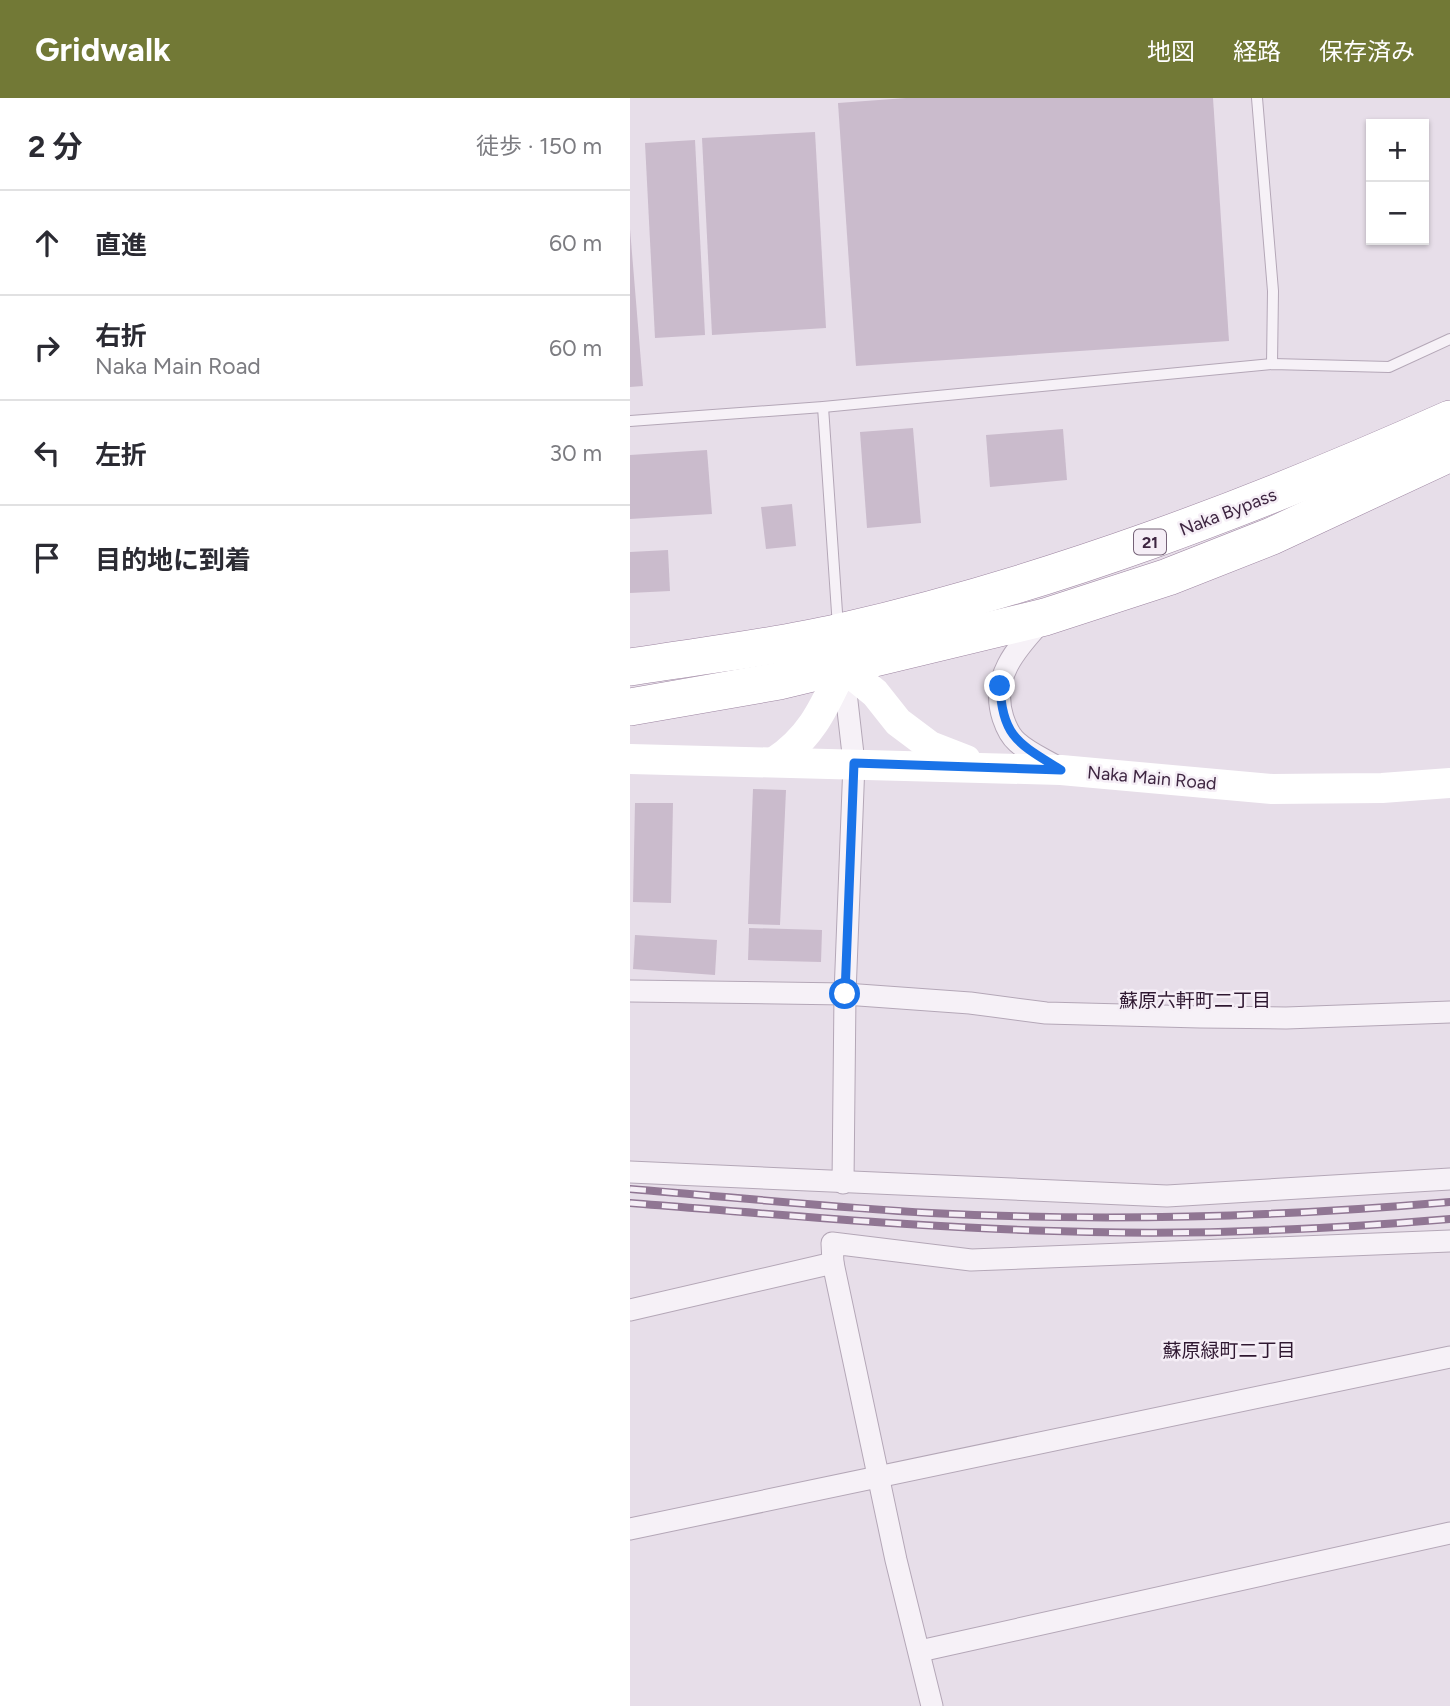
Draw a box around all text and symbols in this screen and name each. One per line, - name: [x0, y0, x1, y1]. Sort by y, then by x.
- text: Gridwalk: [35, 30, 171, 69]
- text: 地図: [1147, 37, 1195, 66]
- text: 経路: [1233, 37, 1281, 66]
- text: 保存済み: [1319, 37, 1415, 66]
- map controls: [1366, 119, 1429, 245]
- button: +: [1366, 119, 1429, 182]
- text: 2 分: [28, 128, 83, 165]
- text: 徒歩 · 150 m: [476, 132, 602, 160]
- button: −: [1366, 182, 1429, 245]
- icon: ahead: [28, 224, 66, 262]
- text: 直進: [95, 229, 147, 261]
- text: 60 m: [549, 229, 602, 257]
- text: 右折: [95, 320, 147, 352]
- icon: right: [28, 329, 66, 367]
- text: 60 m: [549, 334, 602, 362]
- text: Naka Main Road: [95, 352, 261, 380]
- icon: left: [28, 434, 66, 472]
- text: 左折: [95, 439, 147, 471]
- text: 30 m: [549, 439, 602, 467]
- street label: Naka Bypass: [1176, 483, 1280, 541]
- road number: 21: [1134, 530, 1166, 555]
- icon: arrive: [28, 539, 66, 577]
- text: 目的地に到着: [95, 544, 251, 576]
- route end: [984, 670, 1015, 701]
- street label: Naka Main Road: [1086, 761, 1218, 795]
- route start: [829, 978, 860, 1009]
- district label: 蘇原六軒町二丁目: [1119, 989, 1271, 1012]
- district label: 蘇原緑町二丁目: [1162, 1339, 1296, 1362]

